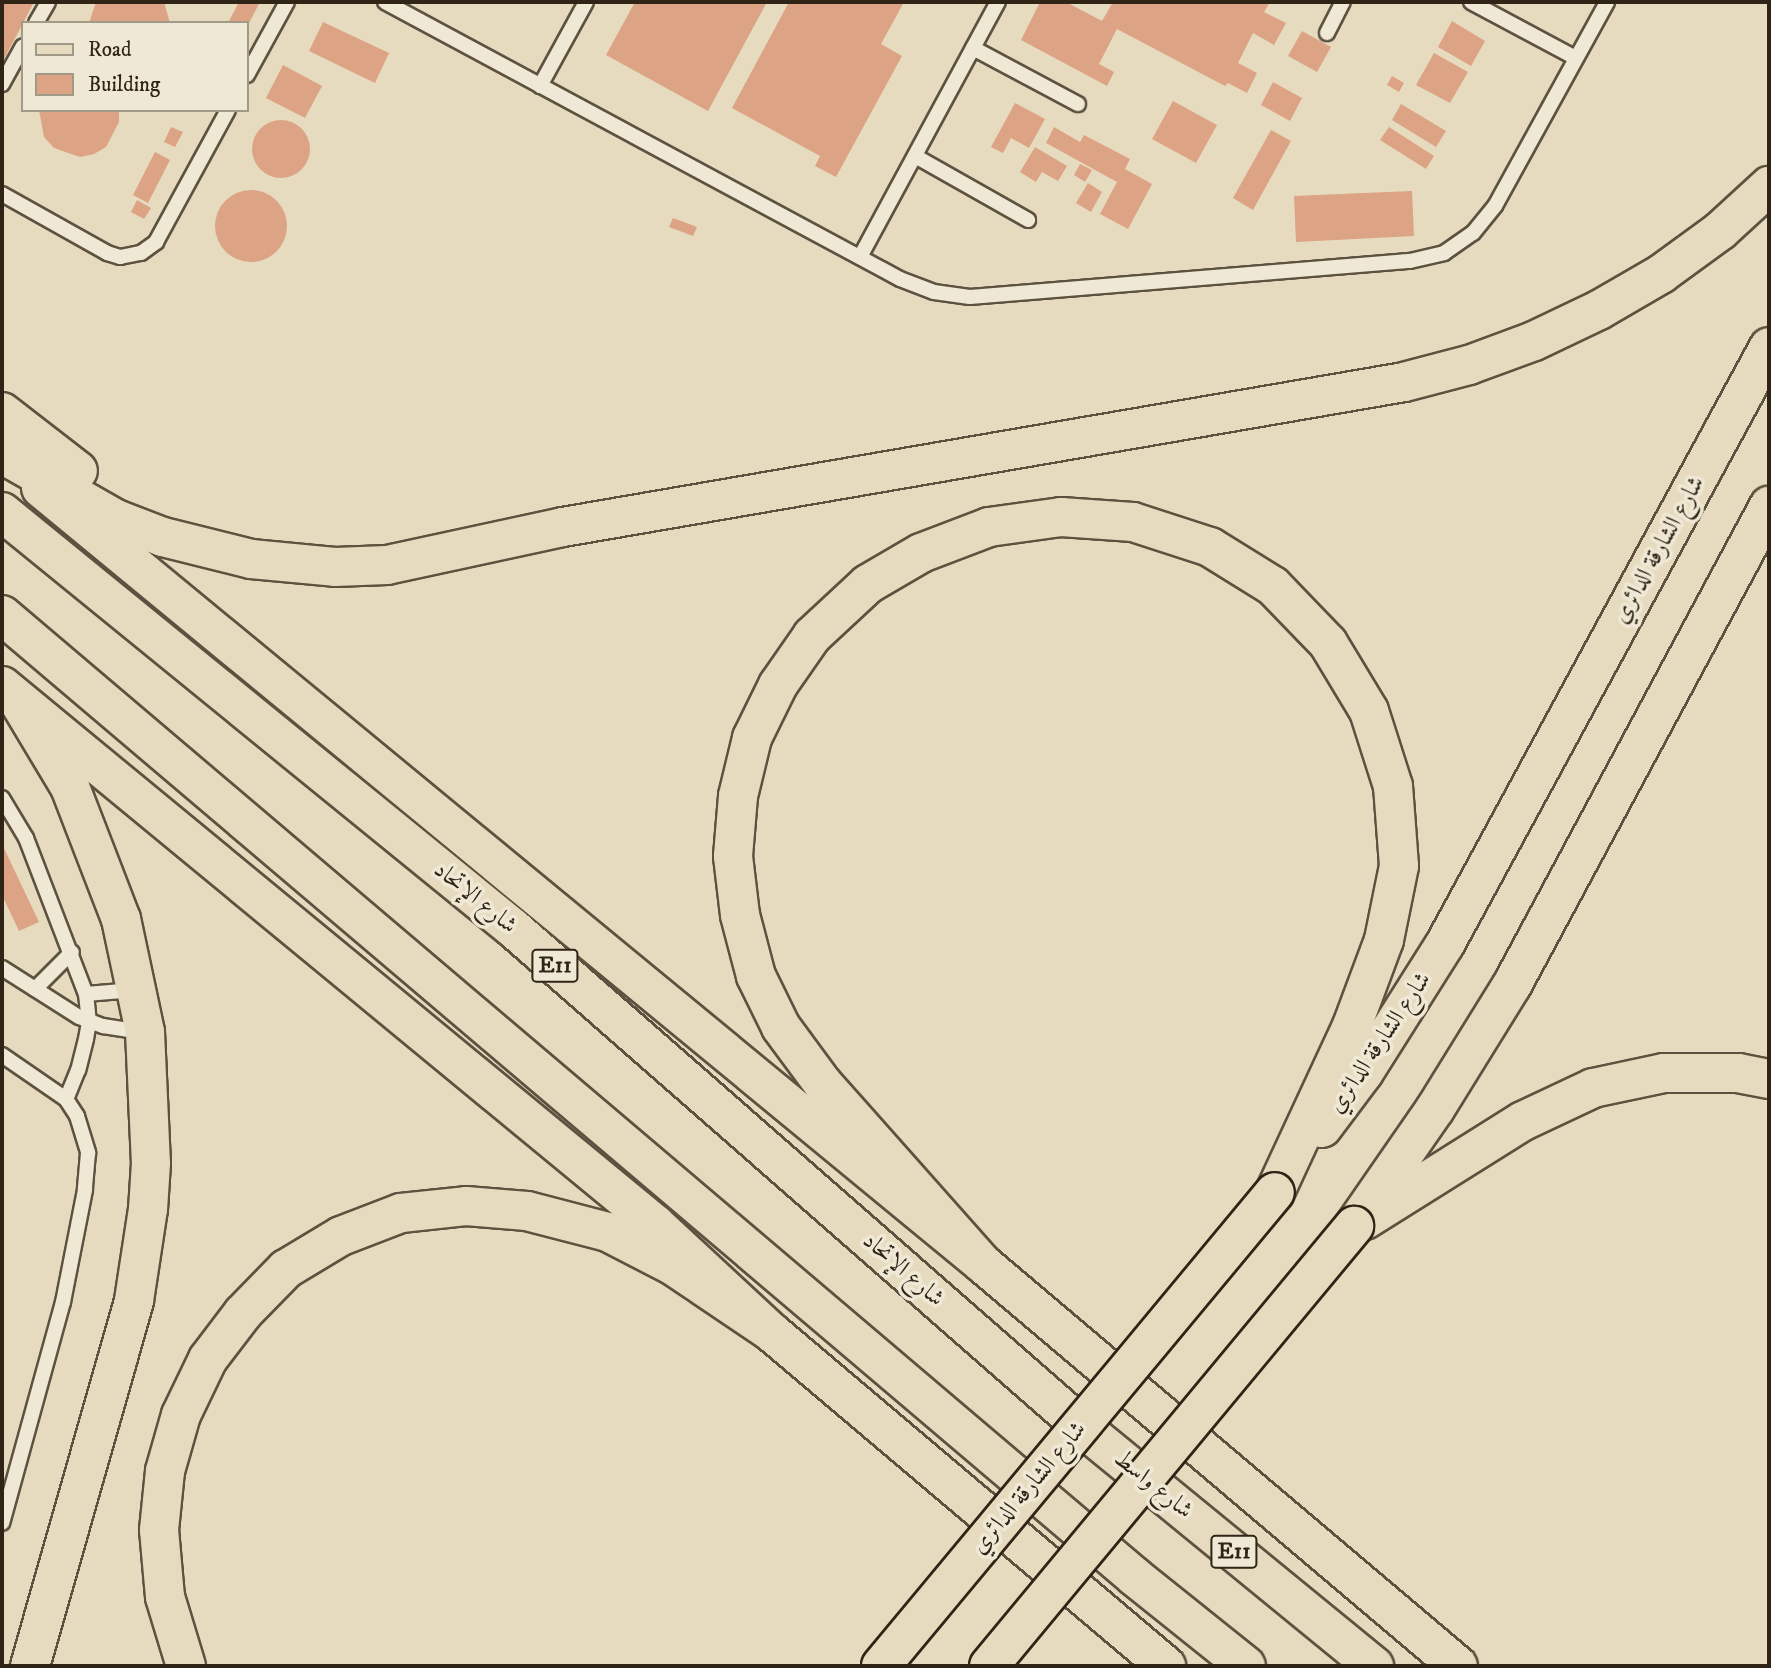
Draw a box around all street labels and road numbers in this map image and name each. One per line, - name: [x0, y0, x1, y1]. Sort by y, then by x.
- street label: شارع الشارقة الدائري: [1607, 471, 1711, 629]
- street label: شارع الإتحاد: [427, 856, 523, 940]
- road number: E11: [530, 946, 580, 986]
- street label: شارع الشارقة الدائري: [1322, 967, 1438, 1119]
- street label: شارع الإتحاد: [856, 1227, 950, 1313]
- street label: شارع الشارقة الدائري: [965, 1416, 1093, 1560]
- street label: شارع واسط: [1108, 1444, 1198, 1526]
- road number: E11: [1210, 1532, 1258, 1572]

